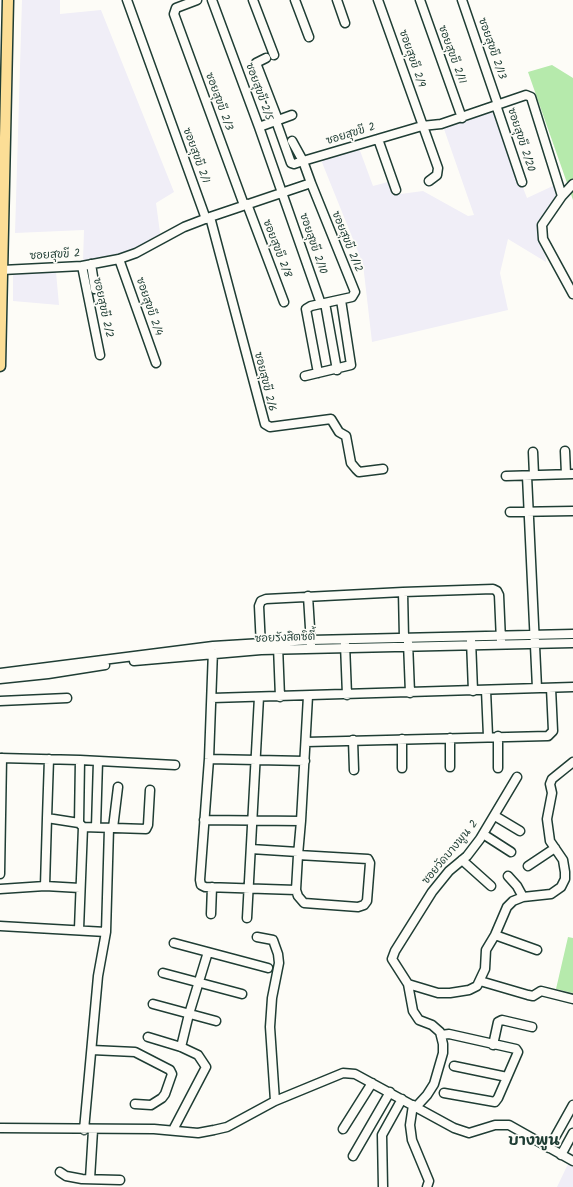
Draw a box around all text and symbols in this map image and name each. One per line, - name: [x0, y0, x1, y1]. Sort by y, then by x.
- street label: ซอยสุขขี 2/13: [474, 16, 508, 82]
- street label: ซอยสุขขี 2/11: [434, 24, 468, 86]
- street label: ซอยสุขขี 2/9: [395, 28, 427, 90]
- street label: ซอยสุขขี 2/5: [241, 61, 275, 123]
- street label: ซอยสุขขี 2/3: [201, 71, 235, 133]
- street label: ซอยสุขขี 2/20: [503, 106, 537, 174]
- street label: ซอยสุขขี 2: [325, 121, 377, 149]
- street label: ซอยสุขขี 2/1: [179, 126, 211, 186]
- street label: ซอยสุขขี 2/12: [328, 210, 364, 274]
- street label: ซอยสุขขี 2/10: [295, 212, 329, 276]
- street label: ซอยสุขขี 2/8: [259, 218, 293, 280]
- street label: ซอยสุขขี 2: [29, 248, 81, 264]
- street label: ซอยสุขขี 2/4: [132, 276, 164, 338]
- street label: ซอยสุขขี 2/2: [89, 277, 115, 339]
- street label: ซอยสุขขี 2/6: [250, 351, 278, 413]
- street label: ซอยรังสิตซิตี้: [254, 631, 316, 647]
- street label: ซอยวัดบางพูน 2: [420, 818, 482, 888]
- district label: บางพูน: [508, 1133, 560, 1151]

